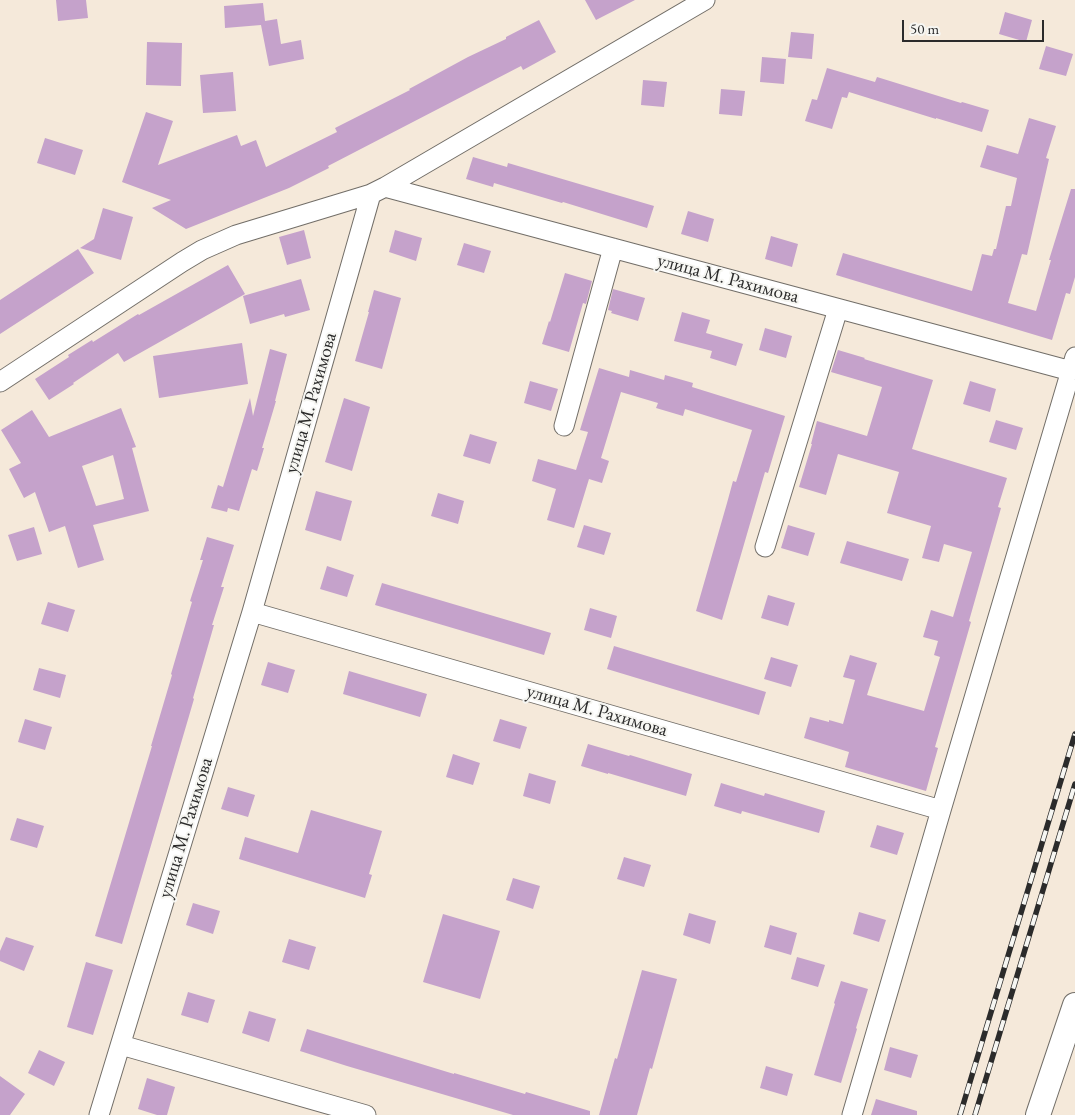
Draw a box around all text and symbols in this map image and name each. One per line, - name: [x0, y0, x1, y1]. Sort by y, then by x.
- scale bar: [905, 10, 1048, 42]
- text: 50 m: [910, 19, 939, 38]
- street label: улица М. Рахимова: [655, 249, 801, 309]
- street label: улица М. Рахимова: [280, 330, 342, 476]
- street label: улица М. Рахимова: [524, 680, 670, 742]
- street label: улица М. Рахимова: [154, 755, 218, 901]

